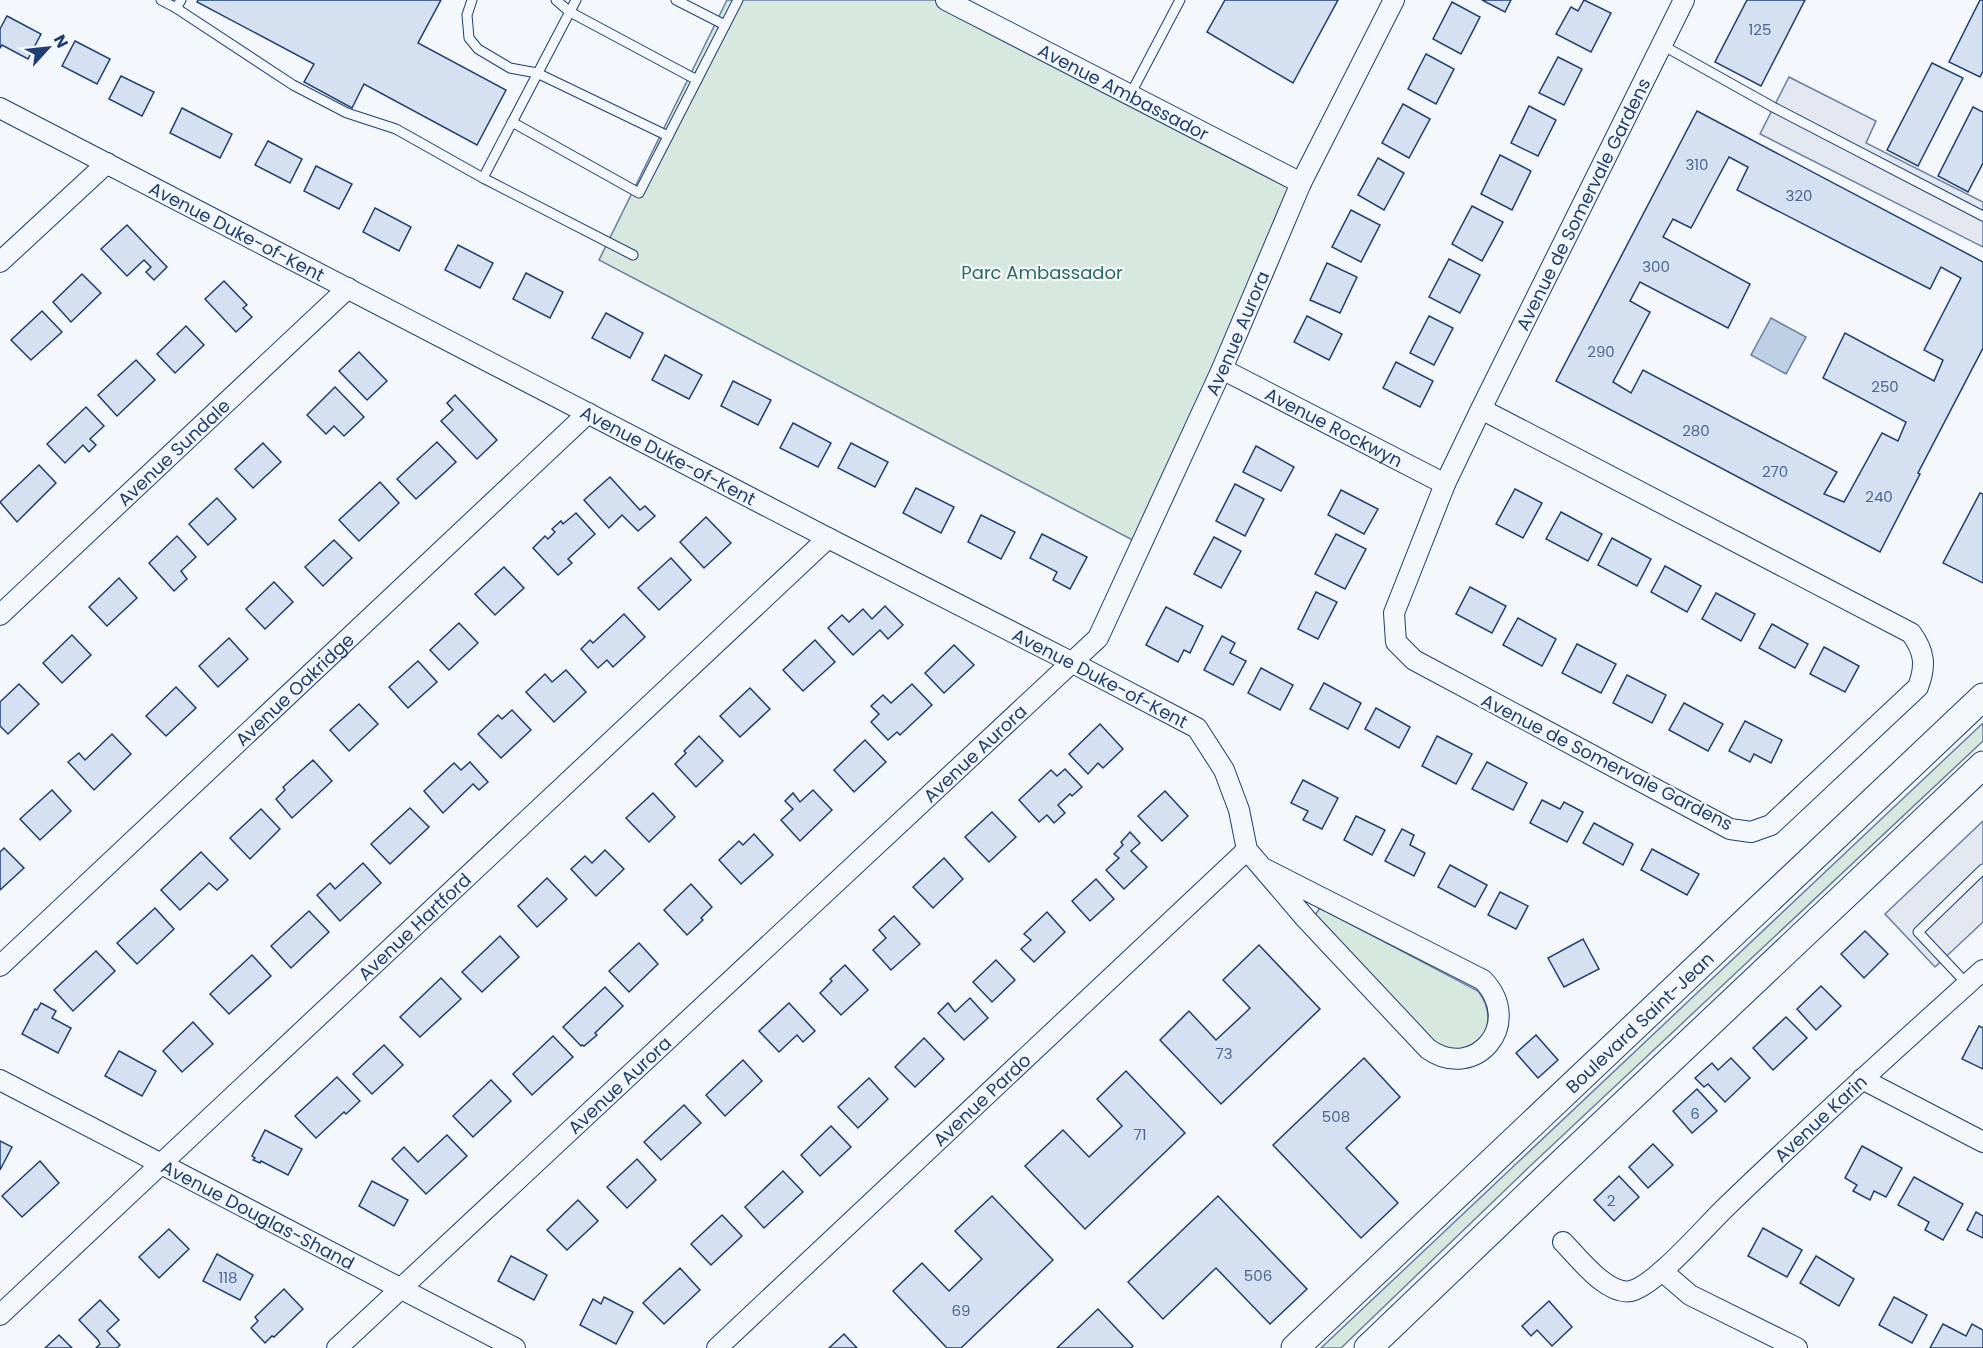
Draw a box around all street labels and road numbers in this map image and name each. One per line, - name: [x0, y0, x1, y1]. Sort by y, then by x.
- street label: Avenue Ambassador: [1034, 37, 1214, 146]
- street label: Avenue de Somervale Gardens: [1510, 73, 1656, 335]
- street label: Avenue Duke-of-Kent: [145, 175, 329, 287]
- street label: Avenue Aurora: [1199, 267, 1275, 399]
- street label: Avenue Rockwyn: [1261, 381, 1407, 473]
- street label: Avenue Sundale: [112, 393, 235, 511]
- street label: Avenue Duke-of-Kent: [576, 399, 760, 511]
- street label: Avenue Duke-of-Kent: [1008, 622, 1192, 734]
- street label: Avenue Oakridge: [229, 627, 359, 751]
- street label: Avenue de Somervale Gardens: [1477, 688, 1737, 836]
- street label: Avenue Aurora: [917, 699, 1032, 808]
- street label: Avenue Hartford: [352, 867, 476, 986]
- street label: Boulevard Saint-Jean: [1560, 946, 1719, 1098]
- street label: Avenue Aurora: [562, 1030, 676, 1139]
- street label: Avenue Pardo: [927, 1047, 1036, 1152]
- street label: Avenue Karin: [1768, 1069, 1872, 1167]
- street label: Avenue Douglas-Shand: [157, 1154, 359, 1275]

